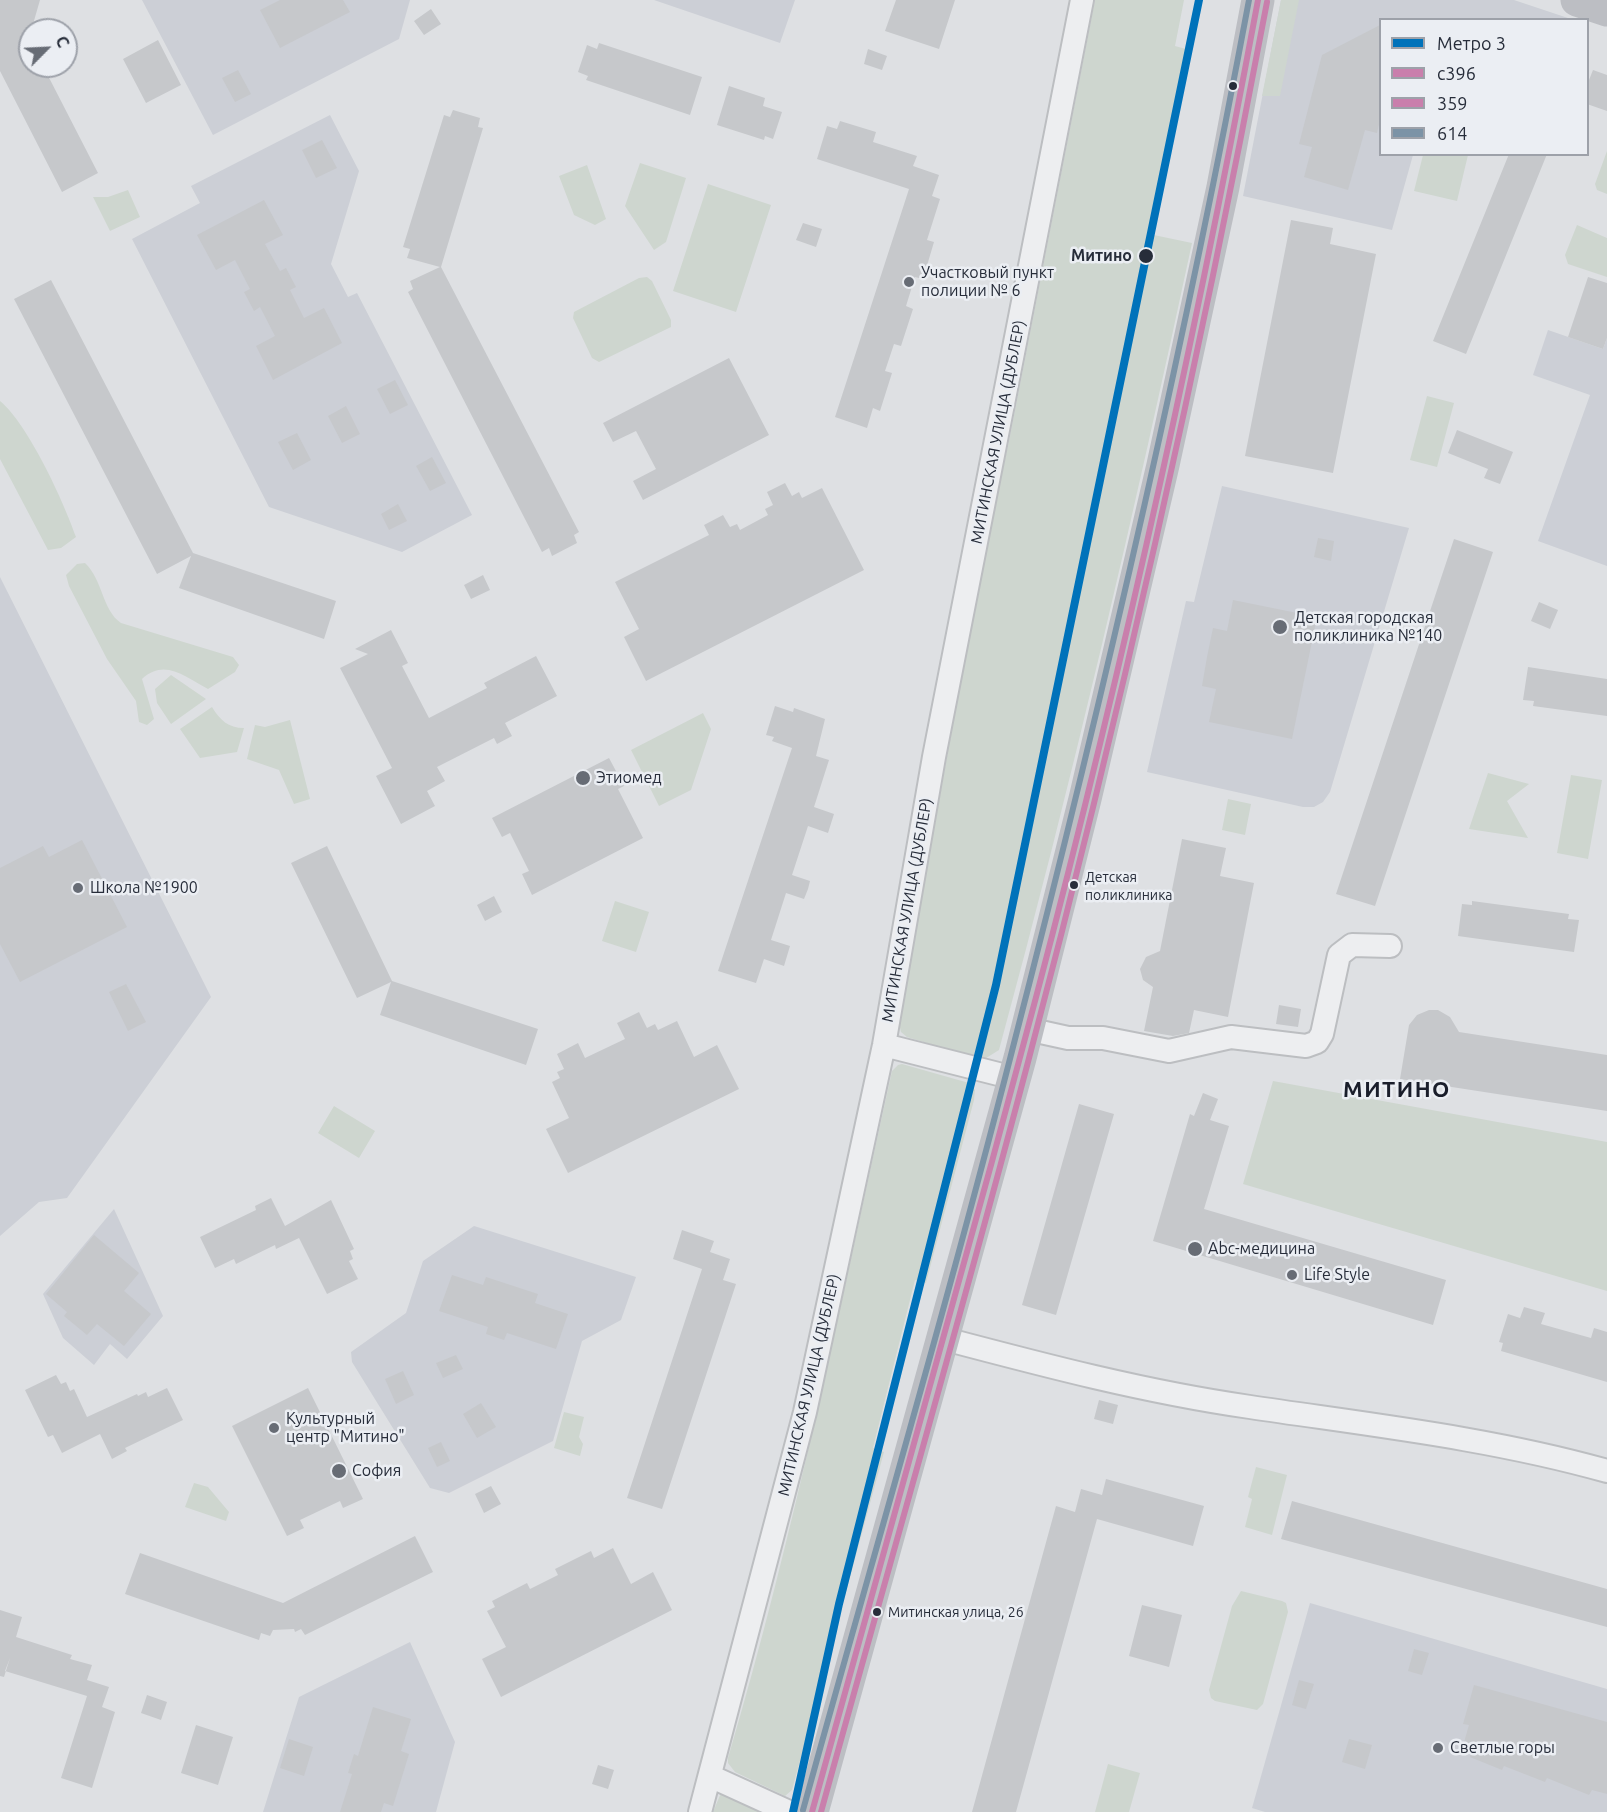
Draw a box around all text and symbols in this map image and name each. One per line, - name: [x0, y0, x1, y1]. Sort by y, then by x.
- north arrow: [18, 18, 78, 78]
- legend: [1379, 18, 1589, 156]
- text: С: [52, 33, 73, 50]
- text: Метро 3: [1437, 33, 1506, 53]
- text: с396: [1437, 63, 1476, 83]
- unlabelled marker: [1227, 80, 1239, 92]
- text: 359: [1437, 93, 1467, 113]
- text: 614: [1437, 123, 1467, 143]
- place label: Митино: [1071, 246, 1132, 266]
- marker: Митино: [1137, 247, 1155, 265]
- place label: Участковый пункт полиции № 6: [921, 263, 1054, 301]
- marker: Участковый пункт полиции № 6: [902, 275, 916, 289]
- street label: МИТИНСКАЯ УЛИЦА (ДУБЛЕР): [967, 319, 1029, 545]
- place label: Детская городская поликлиника №140: [1294, 608, 1442, 646]
- marker: Детская городская поликлиника №140: [1271, 618, 1289, 636]
- place label: Этиомед: [596, 768, 662, 788]
- marker: Этиомед: [574, 769, 592, 787]
- street label: МИТИНСКАЯ УЛИЦА (ДУБЛЕР): [878, 796, 936, 1024]
- place label: Детская поликлиника: [1085, 869, 1173, 902]
- place label: Школа №1900: [90, 878, 198, 898]
- marker: Детская поликлиника: [1068, 879, 1080, 891]
- marker: Школа №1900: [71, 881, 85, 895]
- district label: МИТИНО: [1343, 1077, 1451, 1103]
- place label: Abc-медицина: [1208, 1239, 1315, 1259]
- marker: Abc-медицина: [1186, 1240, 1204, 1258]
- place label: Life Style: [1304, 1265, 1370, 1285]
- marker: Life Style: [1285, 1268, 1299, 1282]
- street label: МИТИНСКАЯ УЛИЦА (ДУБЛЕР): [774, 1272, 844, 1498]
- place label: Культурный центр "Митино": [286, 1409, 405, 1447]
- marker: Культурный центр "Митино": [267, 1421, 281, 1435]
- place label: София: [352, 1461, 401, 1481]
- marker: София: [330, 1462, 348, 1480]
- place label: Митинская улица, 26: [888, 1604, 1024, 1620]
- marker: Митинская улица, 26: [871, 1606, 883, 1618]
- place label: Светлые горы: [1450, 1738, 1555, 1758]
- marker: Светлые горы: [1431, 1741, 1445, 1755]

